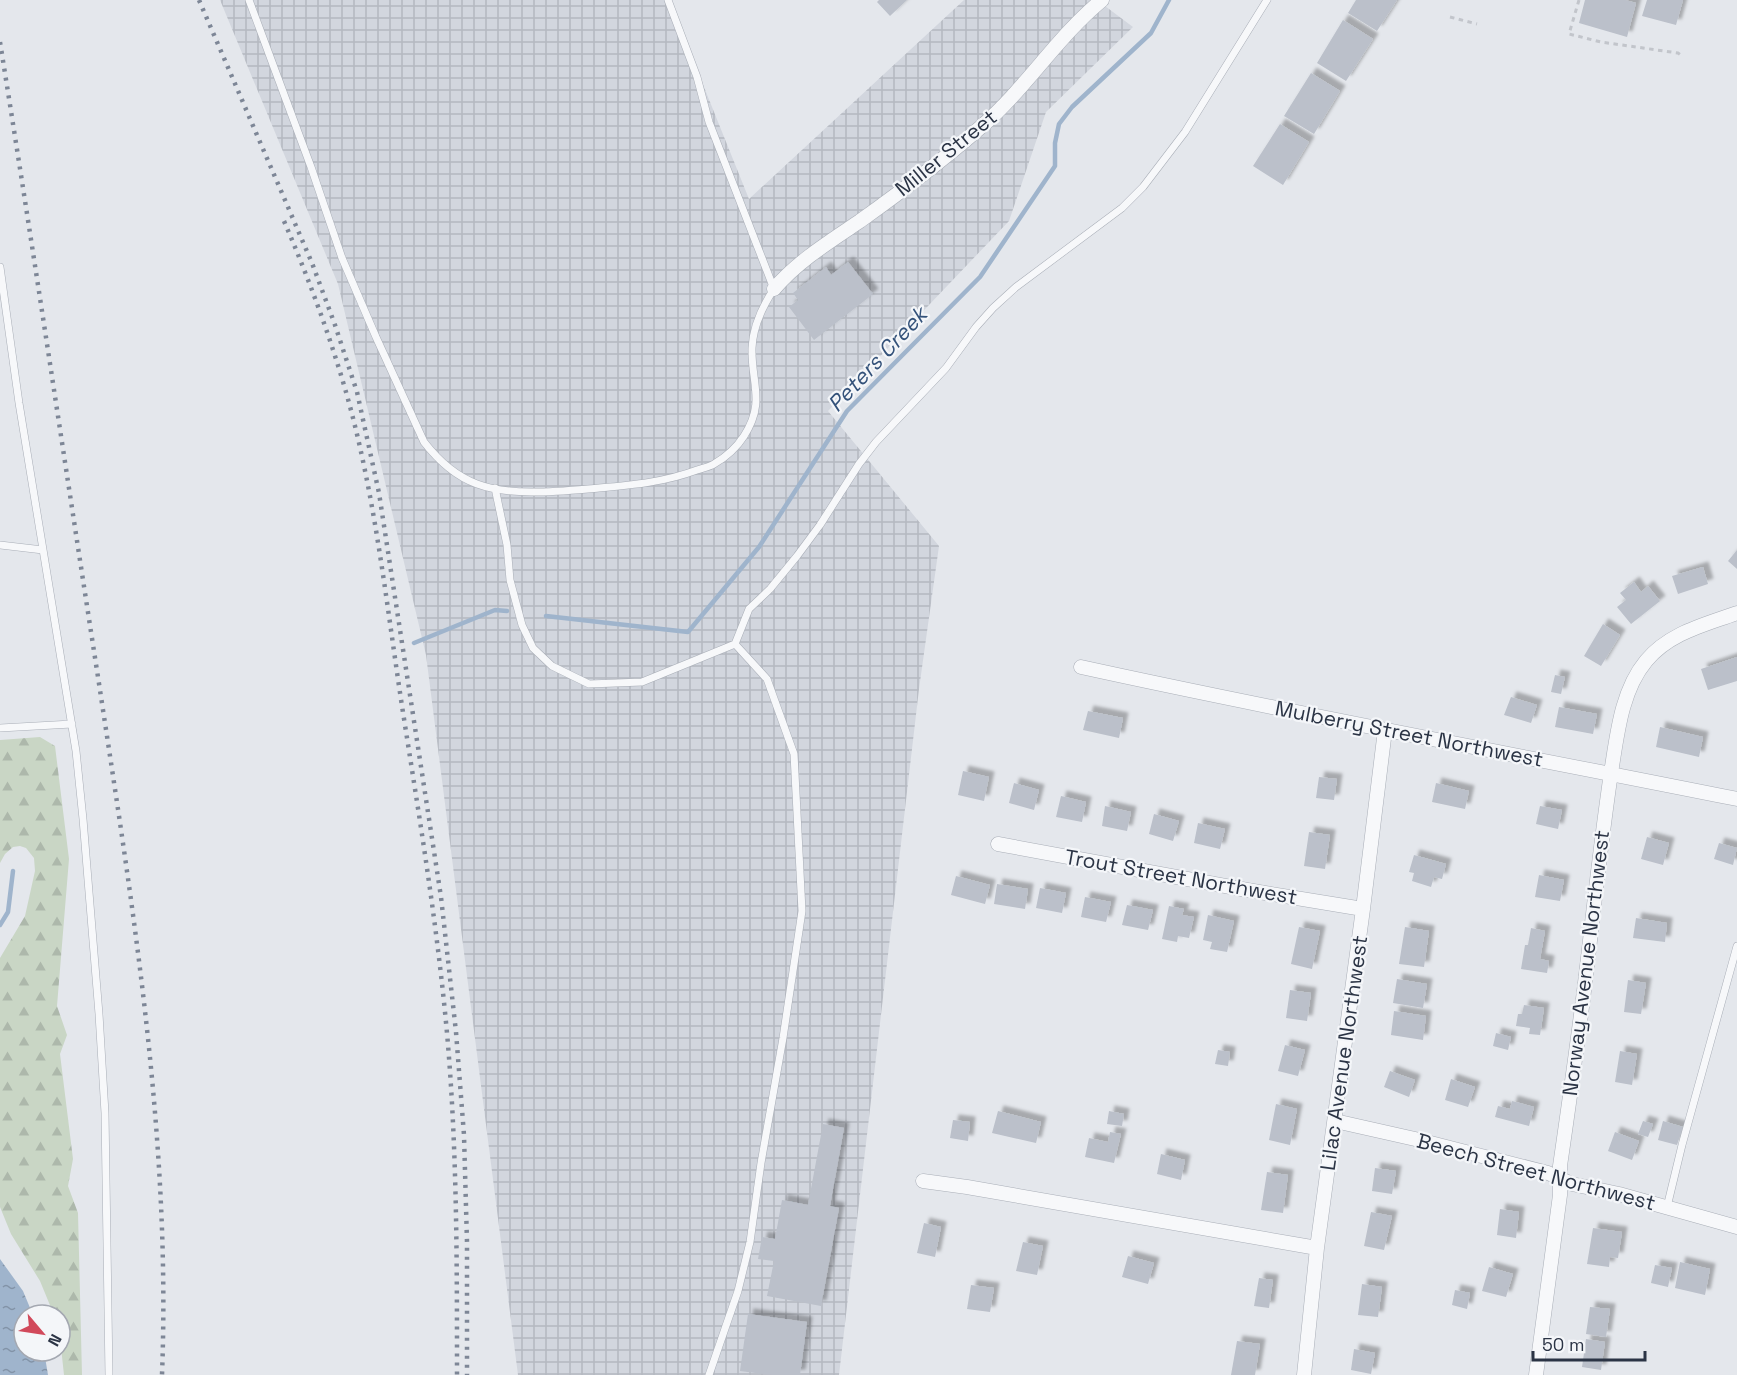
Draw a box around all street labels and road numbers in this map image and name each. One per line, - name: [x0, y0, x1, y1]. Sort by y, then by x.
- street label: Miller Street: [889, 103, 1002, 202]
- street label: Mulberry Street Northwest: [1273, 694, 1545, 773]
- street label: Norway Avenue Northwest: [1556, 828, 1615, 1097]
- street label: Trout Street Northwest: [1063, 843, 1299, 910]
- street label: Lilac Avenue Northwest: [1314, 933, 1373, 1172]
- street label: Beech Street Northwest: [1414, 1127, 1658, 1216]

